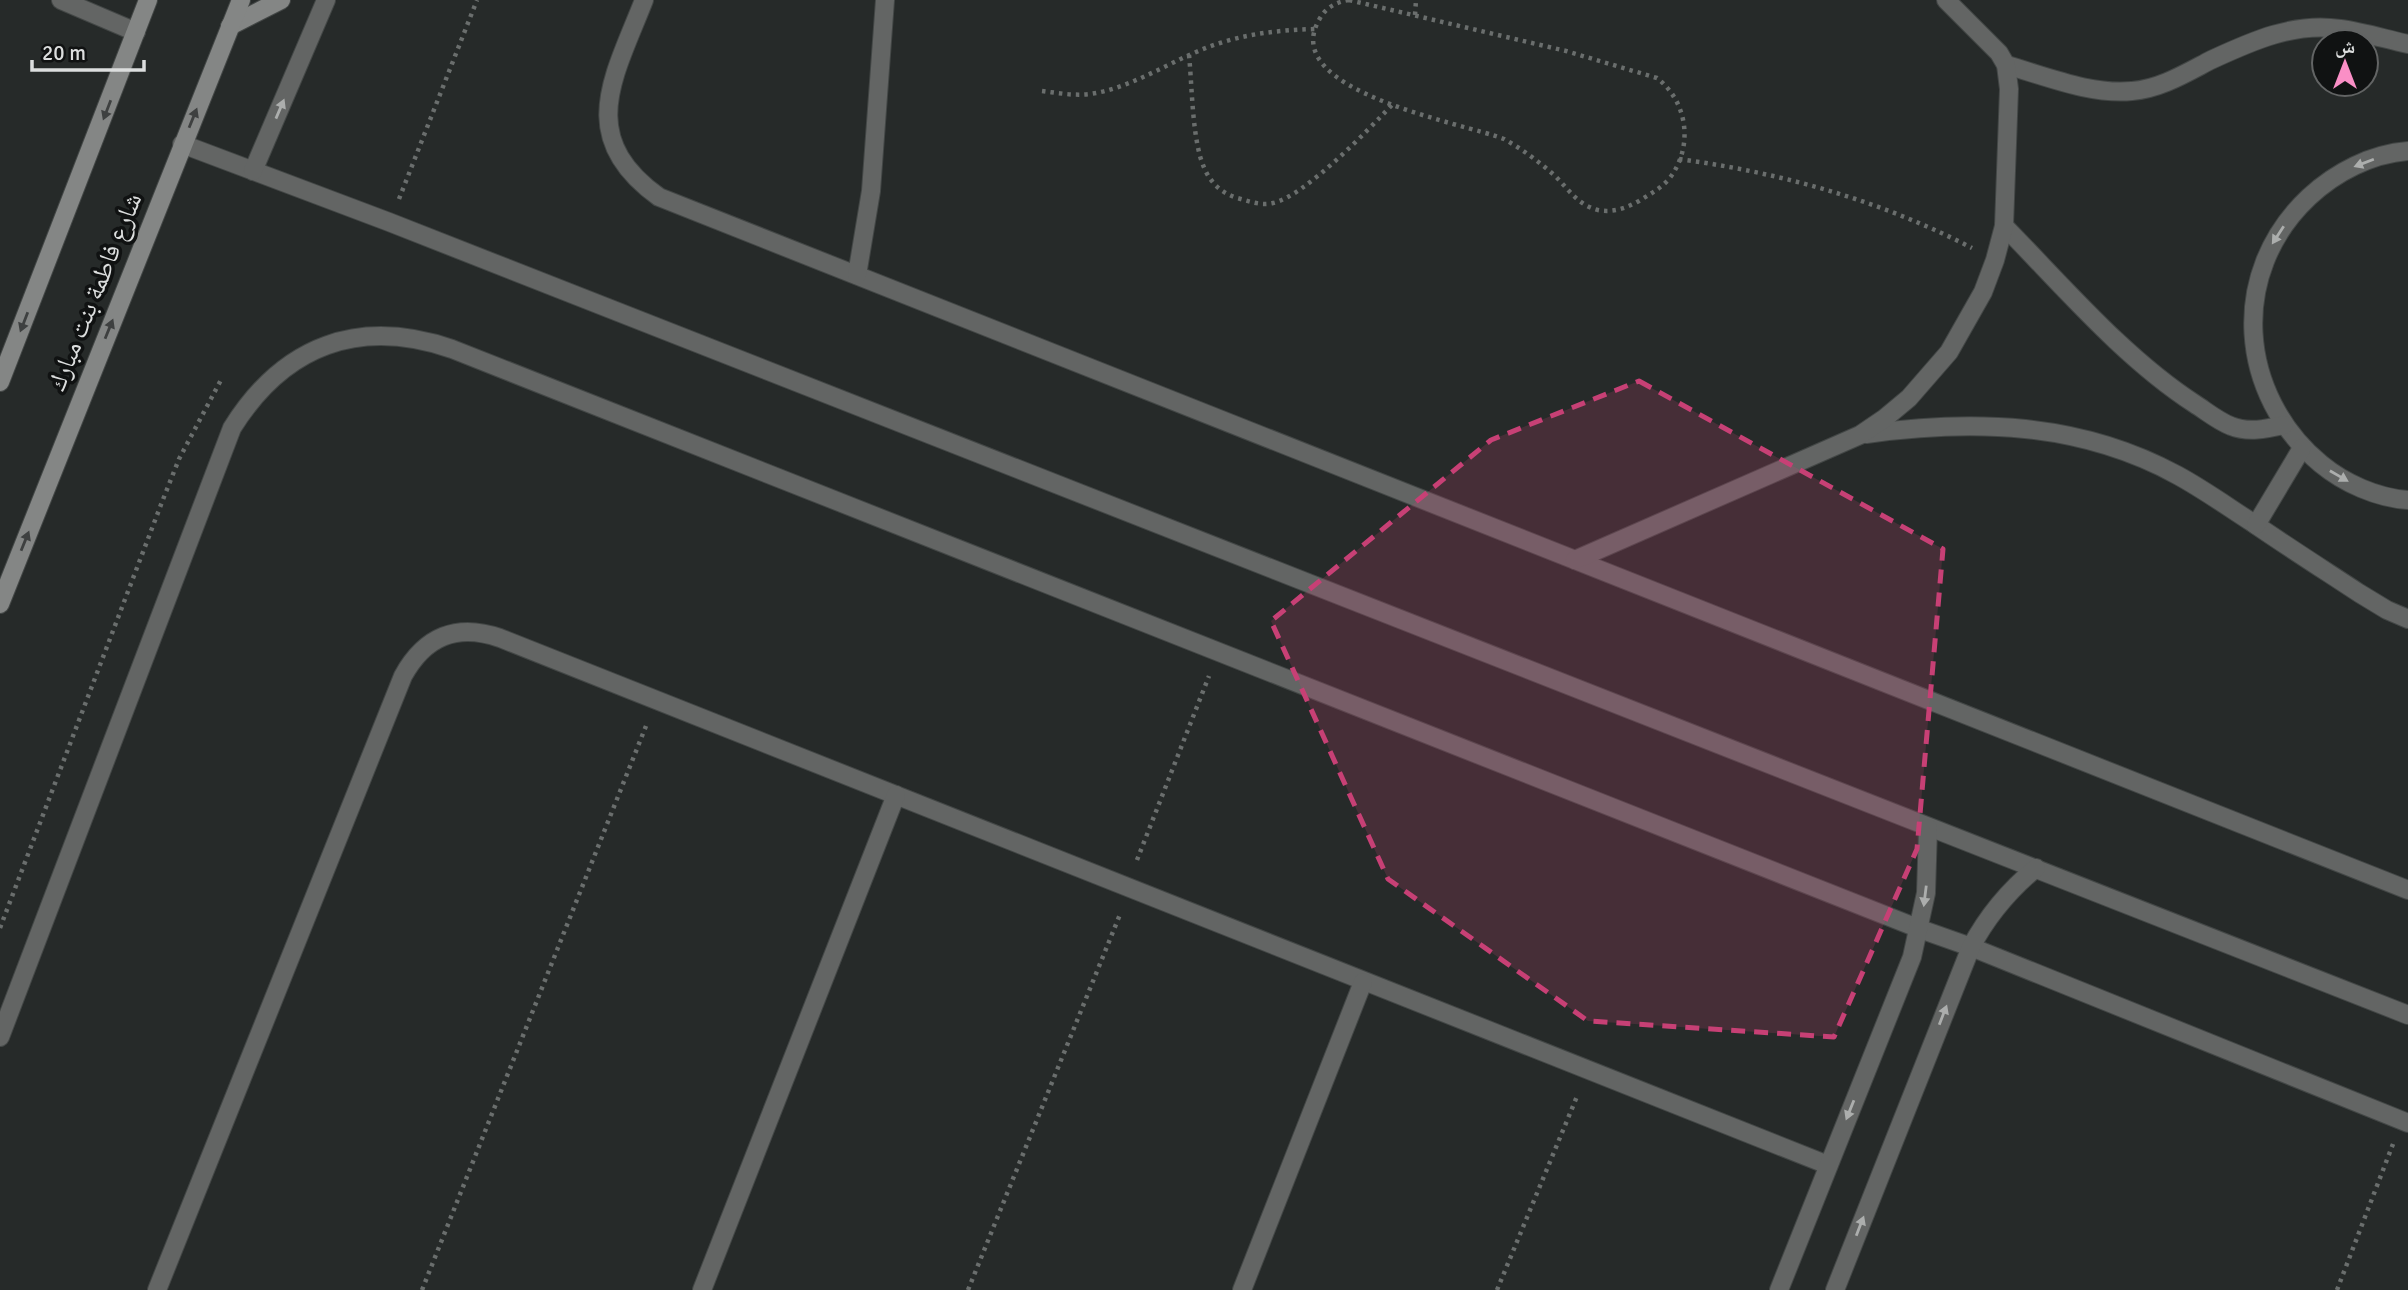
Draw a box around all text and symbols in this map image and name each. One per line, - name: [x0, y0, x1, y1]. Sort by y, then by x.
- scale bar: [32, 28, 144, 72]
- north arrow: [2310, 28, 2380, 98]
- text: ش: [2335, 35, 2355, 59]
- text: 20 m: [42, 40, 86, 66]
- one-way arrow: [274, 98, 285, 119]
- one-way arrow: [101, 99, 112, 120]
- one-way arrow: [188, 107, 199, 128]
- one-way arrow: [2353, 157, 2374, 168]
- street label: شارع فاطمة بنت مبارك: [41, 189, 149, 395]
- one-way arrow: [2272, 226, 2285, 245]
- one-way arrow: [18, 311, 29, 332]
- one-way arrow: [103, 318, 114, 339]
- one-way arrow: [2329, 470, 2348, 482]
- one-way arrow: [20, 530, 31, 551]
- one-way arrow: [1920, 885, 1931, 907]
- one-way arrow: [1938, 1004, 1949, 1025]
- one-way arrow: [1845, 1100, 1856, 1121]
- one-way arrow: [1855, 1216, 1866, 1237]

